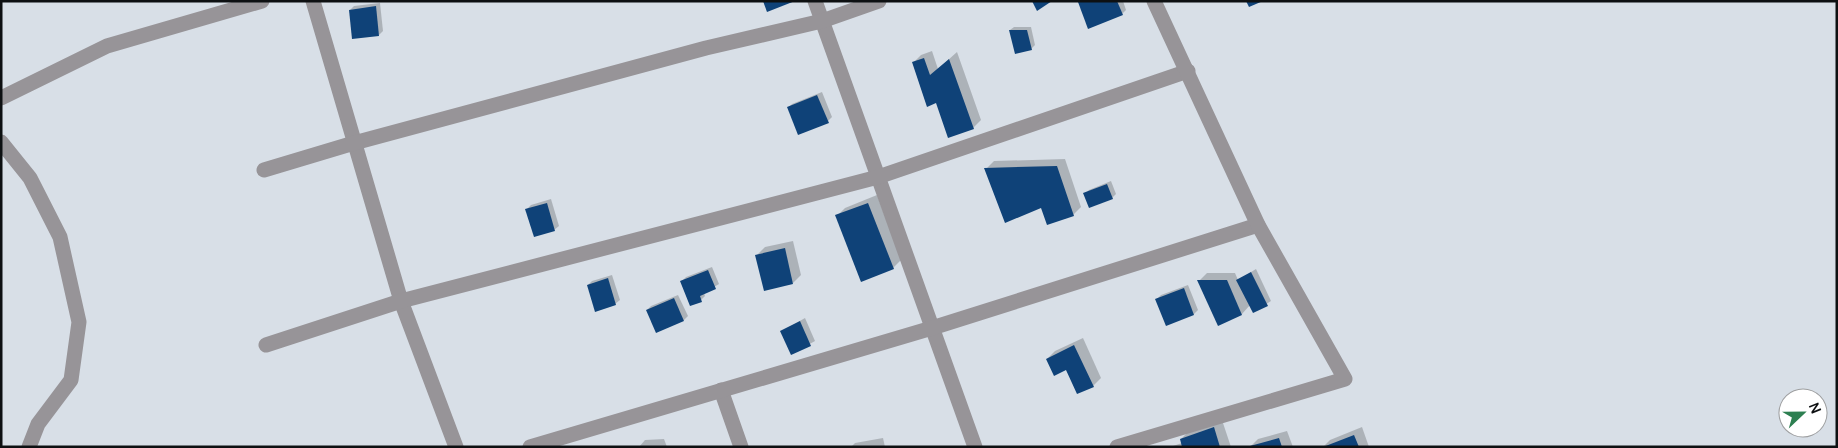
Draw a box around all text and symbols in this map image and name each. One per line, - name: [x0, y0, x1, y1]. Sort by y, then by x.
- north arrow: [1778, 388, 1828, 438]
- text: N: [1805, 400, 1826, 416]

